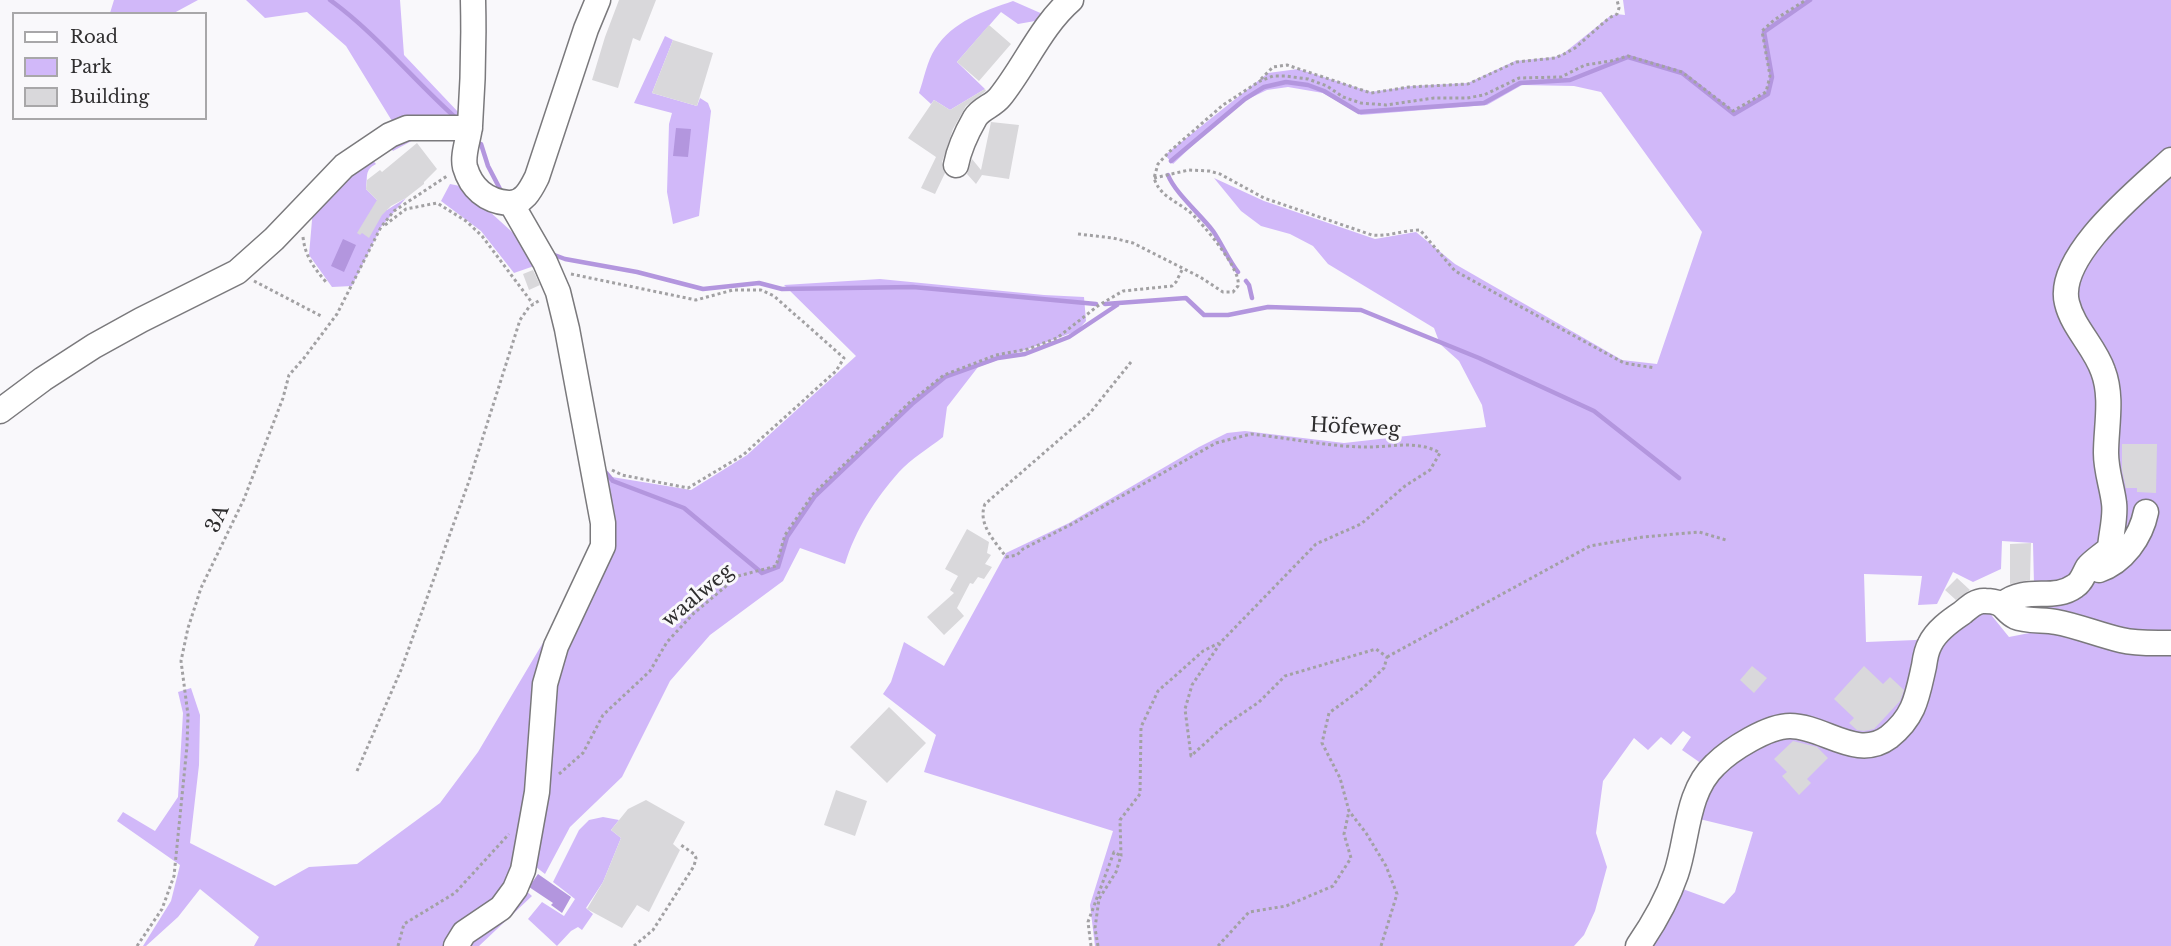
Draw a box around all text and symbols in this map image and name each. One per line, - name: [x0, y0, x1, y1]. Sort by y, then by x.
- legend: [12, 12, 207, 120]
- text: Road: [70, 26, 118, 48]
- text: Park: [70, 56, 112, 78]
- text: Building: [70, 86, 149, 108]
- street label: Höfeweg: [1309, 414, 1401, 442]
- street label: 3A: [201, 501, 235, 537]
- street label: waalweg: [658, 559, 738, 633]

